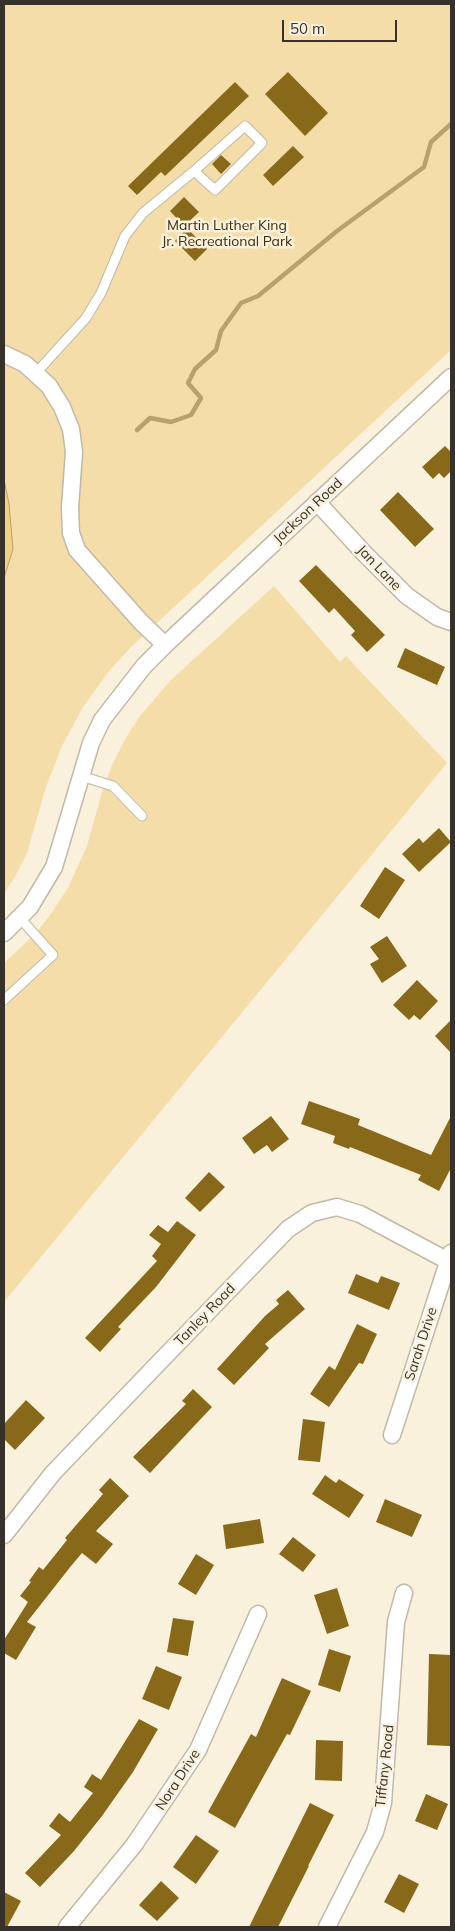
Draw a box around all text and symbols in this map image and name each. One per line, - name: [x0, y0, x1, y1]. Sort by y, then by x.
- scale bar: [285, 10, 400, 42]
- text: 50 m: [290, 19, 325, 38]
- park label: Martin Luther King Jr. Recreational Park: [162, 218, 292, 250]
- street label: Jackson Road: [270, 475, 346, 547]
- street label: Jan Lane: [353, 542, 405, 594]
- street label: Tanley Road: [171, 1280, 239, 1350]
- street label: Sarah Drive: [401, 1305, 441, 1383]
- street label: Tiffany Road: [372, 1724, 398, 1808]
- street label: Nora Drive: [152, 1746, 204, 1814]

